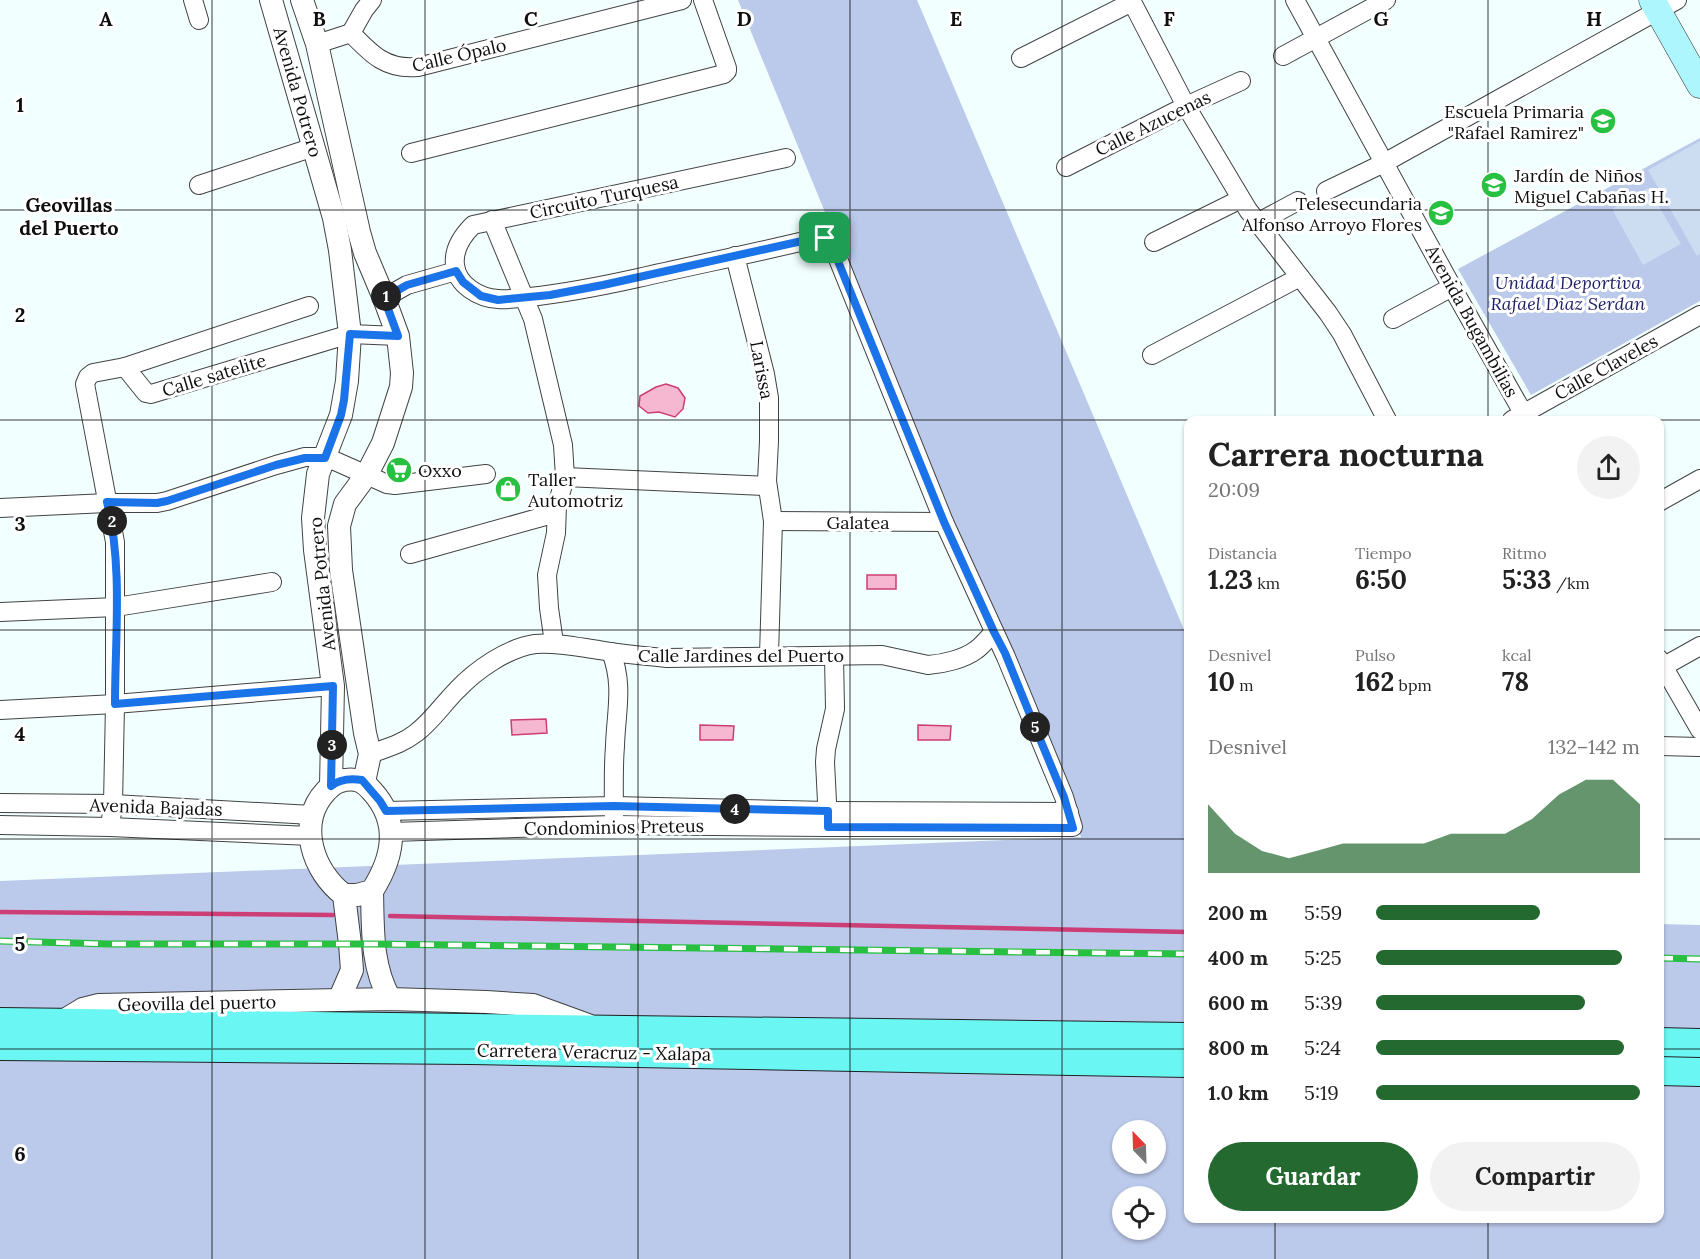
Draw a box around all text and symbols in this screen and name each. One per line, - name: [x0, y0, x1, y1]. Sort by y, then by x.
- text: A: [99, 6, 113, 31]
- text: B: [312, 6, 326, 31]
- text: C: [524, 6, 538, 31]
- text: D: [736, 6, 752, 31]
- text: E: [950, 6, 962, 31]
- text: F: [1163, 6, 1175, 31]
- text: G: [1373, 6, 1389, 31]
- text: H: [1586, 6, 1602, 31]
- street label: Avenida Potrero: [268, 23, 328, 160]
- street label: Calle Ópalo: [410, 33, 508, 77]
- street label: Calle Azucenas: [1091, 85, 1215, 161]
- text: 1: [16, 92, 24, 117]
- place label: Escuela Primaria "Rafael Ramirez": [1444, 100, 1584, 144]
- school or university icon: Escuela Primaria "Rafael Ramirez": [1588, 106, 1618, 136]
- place label: Jardín de Niños Miguel Cabañas H.: [1513, 164, 1669, 208]
- street label: Circuito Turquesa: [528, 170, 680, 224]
- school or university icon: Jardín de Niños Miguel Cabañas H.: [1479, 170, 1509, 200]
- district label: Geovillas del Puerto: [19, 192, 119, 240]
- place label: Telesecundaria Alfonso Arroyo Flores: [1241, 192, 1422, 236]
- school or university icon: Telesecundaria Alfonso Arroyo Flores: [1426, 198, 1456, 228]
- pin: [799, 212, 850, 263]
- icon: arrive: [808, 221, 841, 254]
- street label: Avenida Bugambilias: [1420, 240, 1523, 401]
- park label: Unidad Deportiva Rafael Diaz Serdan: [1491, 271, 1645, 315]
- pin: 1: [371, 281, 401, 311]
- text: 1: [383, 286, 389, 306]
- text: 2: [15, 302, 25, 327]
- street label: Calle Claveles: [1550, 329, 1662, 405]
- street label: Larissa: [745, 339, 779, 401]
- street label: Calle satelite: [159, 348, 269, 402]
- text: Carrera nocturna: [1208, 433, 1484, 475]
- button: share: [1577, 436, 1640, 499]
- supermarket icon: Oxxo: [384, 455, 414, 485]
- place label: Oxxo: [418, 459, 462, 482]
- place label: Taller Automotriz: [527, 468, 623, 512]
- shop icon: Taller Automotriz: [493, 474, 523, 504]
- text: 20:09: [1208, 477, 1260, 502]
- pin: 2: [97, 506, 127, 536]
- text: 3: [14, 511, 26, 536]
- text: 2: [108, 511, 116, 531]
- street label: Galatea: [826, 511, 890, 534]
- street label: Avenida Potrero: [304, 516, 341, 653]
- text: Distancia: [1208, 543, 1277, 563]
- text: Tiempo: [1355, 543, 1412, 563]
- text: Ritmo: [1502, 543, 1547, 563]
- text: 1.23: [1208, 563, 1253, 596]
- text: 6:50: [1355, 563, 1407, 596]
- text: 5:33: [1502, 563, 1552, 596]
- text: km: [1253, 573, 1280, 593]
- text: /km: [1552, 573, 1590, 593]
- street label: Calle Jardines del Puerto: [638, 644, 844, 667]
- text: Desnivel: [1208, 645, 1271, 665]
- text: Pulso: [1355, 645, 1395, 665]
- text: kcal: [1502, 645, 1532, 665]
- text: 10: [1208, 665, 1235, 698]
- text: 162: [1355, 665, 1394, 698]
- text: 78: [1502, 665, 1529, 698]
- text: m: [1235, 675, 1254, 695]
- text: bpm: [1394, 675, 1432, 695]
- pin: 5: [1020, 712, 1050, 742]
- text: 5: [1031, 717, 1039, 737]
- text: 4: [15, 721, 26, 746]
- pin: 3: [317, 730, 347, 760]
- text: Desnivel: [1208, 734, 1287, 759]
- text: 132–142 m: [1548, 734, 1640, 759]
- text: 3: [328, 735, 336, 755]
- street label: Avenida Bajadas: [88, 793, 223, 821]
- pin: 4: [720, 794, 750, 824]
- text: 4: [731, 799, 739, 819]
- street label: Condominios Preteus: [524, 814, 704, 840]
- text: 200 m: [1208, 900, 1268, 925]
- text: 5:59: [1304, 900, 1342, 925]
- text: 5: [15, 931, 26, 956]
- text: 400 m: [1208, 945, 1268, 970]
- text: 5:25: [1304, 945, 1342, 970]
- street label: Geovilla del puerto: [118, 990, 276, 1016]
- text: 600 m: [1208, 990, 1269, 1015]
- text: 5:39: [1304, 990, 1343, 1015]
- text: 800 m: [1208, 1035, 1269, 1060]
- text: 5:24: [1304, 1035, 1341, 1060]
- street label: Carretera Veracruz - Xalapa: [477, 1038, 711, 1066]
- text: 1.0 km: [1208, 1080, 1269, 1105]
- text: 5:19: [1304, 1080, 1339, 1105]
- north arrow: [1112, 1120, 1166, 1174]
- map controls: [1112, 1120, 1166, 1240]
- text: 6: [14, 1141, 26, 1166]
- button: Guardar: [1208, 1142, 1418, 1211]
- button: Compartir: [1430, 1142, 1640, 1211]
- button: locate: [1112, 1186, 1166, 1240]

